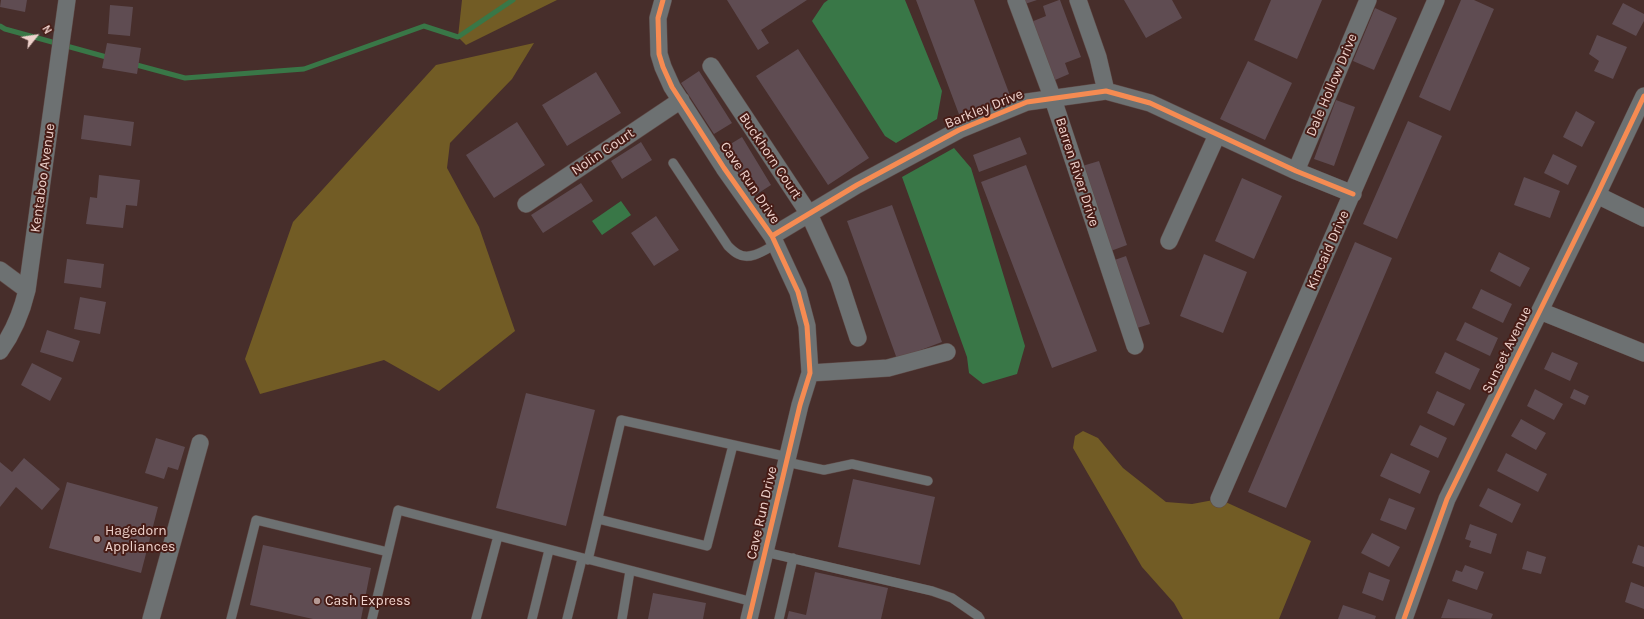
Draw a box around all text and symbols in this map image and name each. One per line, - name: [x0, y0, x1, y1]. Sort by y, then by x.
- north arrow: [16, 16, 56, 56]
- text: N: [39, 23, 54, 36]
- street label: Dale Hollow Drive: [1303, 31, 1361, 139]
- street label: Barkley Drive: [942, 86, 1026, 132]
- street label: Buckhorn Court: [735, 110, 805, 202]
- street label: Barren River Drive: [1051, 115, 1103, 229]
- street label: Kentaboo Avenue: [27, 122, 59, 234]
- street label: Nolin Court: [568, 125, 638, 179]
- street label: Cave Run Drive: [716, 139, 784, 227]
- street label: Kincaid Drive: [1303, 208, 1353, 292]
- street label: Sunset Avenue: [1479, 304, 1535, 396]
- street label: Cave Run Drive: [743, 465, 781, 561]
- place label: Hagedorn Appliances: [105, 523, 175, 556]
- marker: Hagedorn Appliances: [92, 534, 102, 544]
- place label: Cash Express: [325, 593, 411, 609]
- marker: Cash Express: [312, 596, 322, 606]

